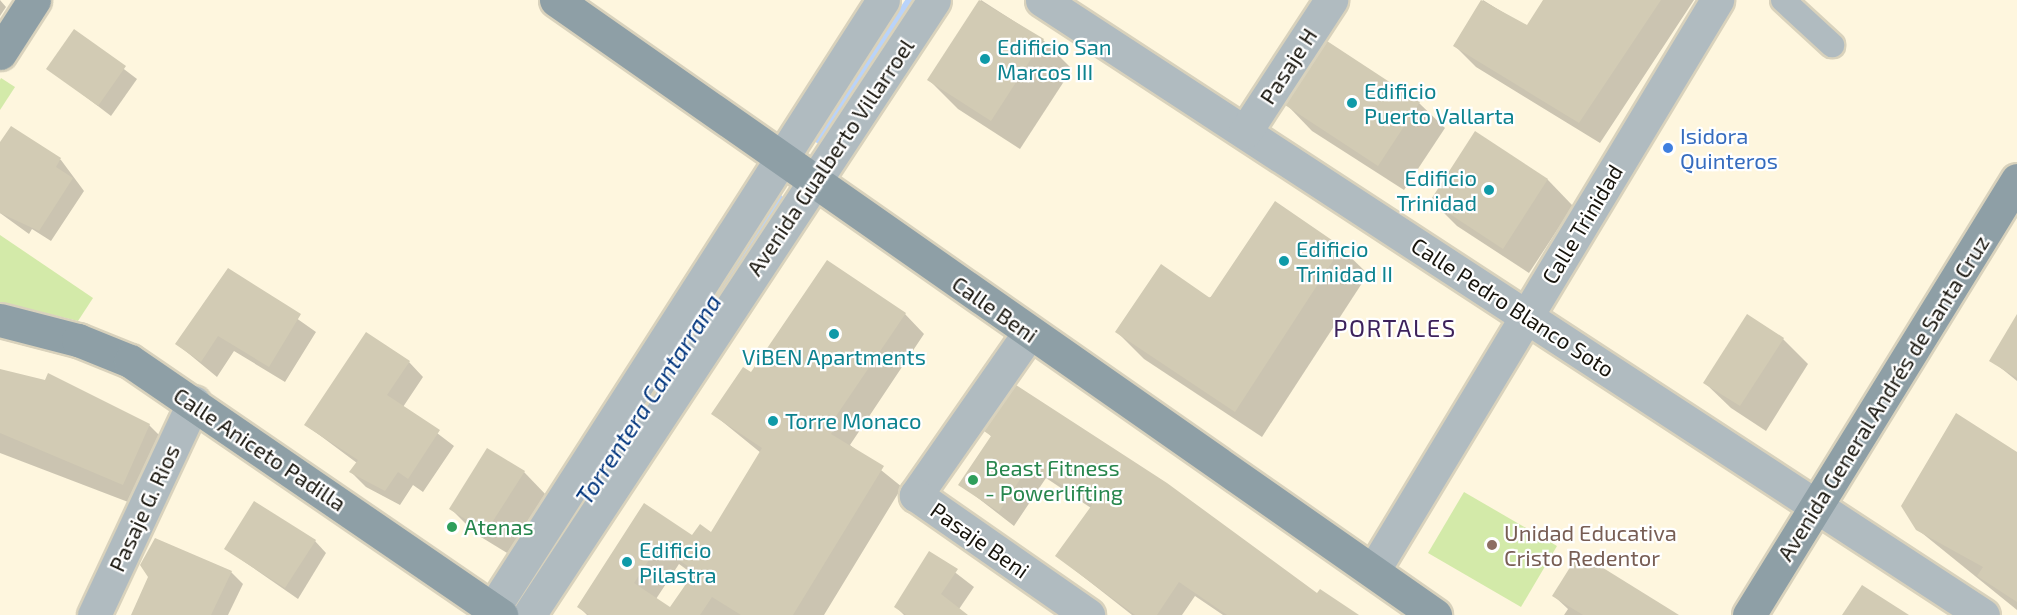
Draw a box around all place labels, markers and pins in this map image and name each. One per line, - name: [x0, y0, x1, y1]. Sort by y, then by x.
- place label: Edificio San Marcos III: [997, 33, 1112, 84]
- marker: Edificio San Marcos III: [978, 52, 992, 66]
- place label: Edificio Puerto Vallarta: [1364, 77, 1515, 128]
- marker: Edificio Puerto Vallarta: [1345, 96, 1359, 110]
- place label: Isidora Quinteros: [1680, 122, 1778, 174]
- marker: Isidora Quinteros: [1661, 141, 1675, 155]
- place label: Edificio Trinidad: [1396, 164, 1477, 216]
- marker: Edificio Trinidad: [1482, 183, 1496, 197]
- place label: Edificio Trinidad II: [1296, 235, 1393, 286]
- marker: Edificio Trinidad II: [1277, 254, 1291, 268]
- marker: ViBEN Apartments: [827, 327, 841, 341]
- place label: ViBEN Apartments: [742, 344, 926, 370]
- place label: Torre Monaco: [785, 408, 922, 434]
- marker: Torre Monaco: [766, 414, 780, 428]
- place label: Beast Fitness - Powerlifting: [985, 454, 1123, 506]
- marker: Beast Fitness - Powerlifting: [966, 473, 980, 487]
- place label: Atenas: [464, 514, 534, 540]
- place label: Unidad Educativa Cristo Redentor: [1504, 519, 1677, 570]
- marker: Atenas: [445, 520, 459, 534]
- place label: Edificio Pilastra: [639, 536, 717, 588]
- marker: Unidad Educativa Cristo Redentor: [1485, 538, 1499, 552]
- marker: Edificio Pilastra: [620, 555, 634, 569]

